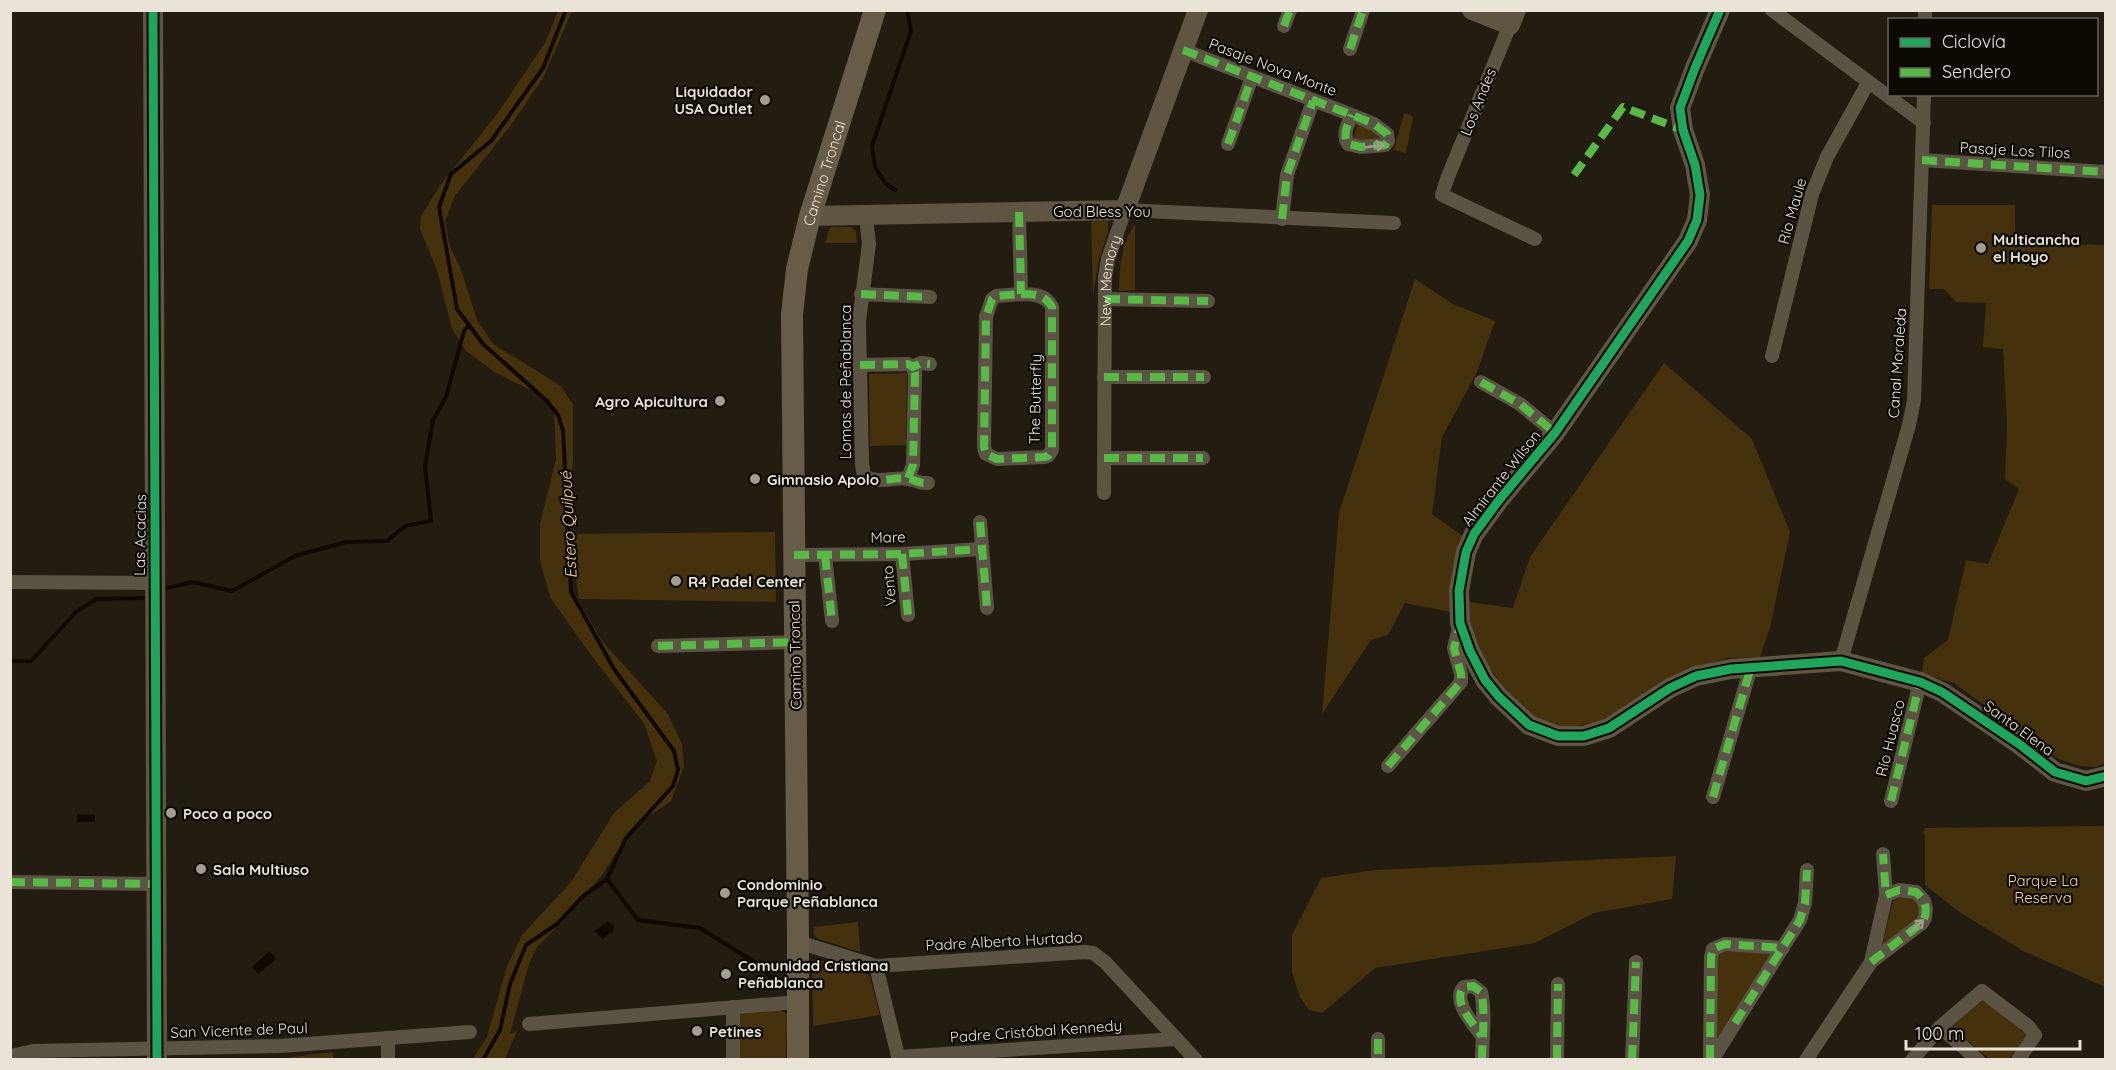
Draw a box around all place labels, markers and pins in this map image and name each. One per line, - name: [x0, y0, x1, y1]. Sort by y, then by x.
- place label: Liquidador USA Outlet: [675, 82, 753, 118]
- marker: Liquidador USA Outlet: [758, 93, 772, 107]
- place label: Multicancha el Hoyo: [1993, 230, 2080, 266]
- marker: Multicancha el Hoyo: [1974, 241, 1988, 255]
- place label: Agro Apicultura: [595, 392, 708, 411]
- marker: Agro Apicultura: [713, 394, 727, 408]
- place label: Gimnasio Apolo: [767, 470, 879, 489]
- marker: Gimnasio Apolo: [748, 472, 762, 486]
- place label: R4 Padel Center: [688, 572, 805, 591]
- marker: R4 Padel Center: [669, 574, 683, 588]
- place label: Poco a poco: [183, 804, 272, 823]
- marker: Poco a poco: [164, 806, 178, 820]
- place label: Sala Multiuso: [213, 860, 309, 879]
- marker: Sala Multiuso: [194, 862, 208, 876]
- place label: Condominio Parque Peñablanca: [737, 875, 878, 911]
- marker: Condominio Parque Peñablanca: [718, 886, 732, 900]
- place label: Comunidad Cristiana Peñablanca: [738, 956, 888, 992]
- marker: Comunidad Cristiana Peñablanca: [719, 967, 733, 981]
- place label: Petines: [709, 1022, 761, 1041]
- marker: Petines: [690, 1024, 704, 1038]

